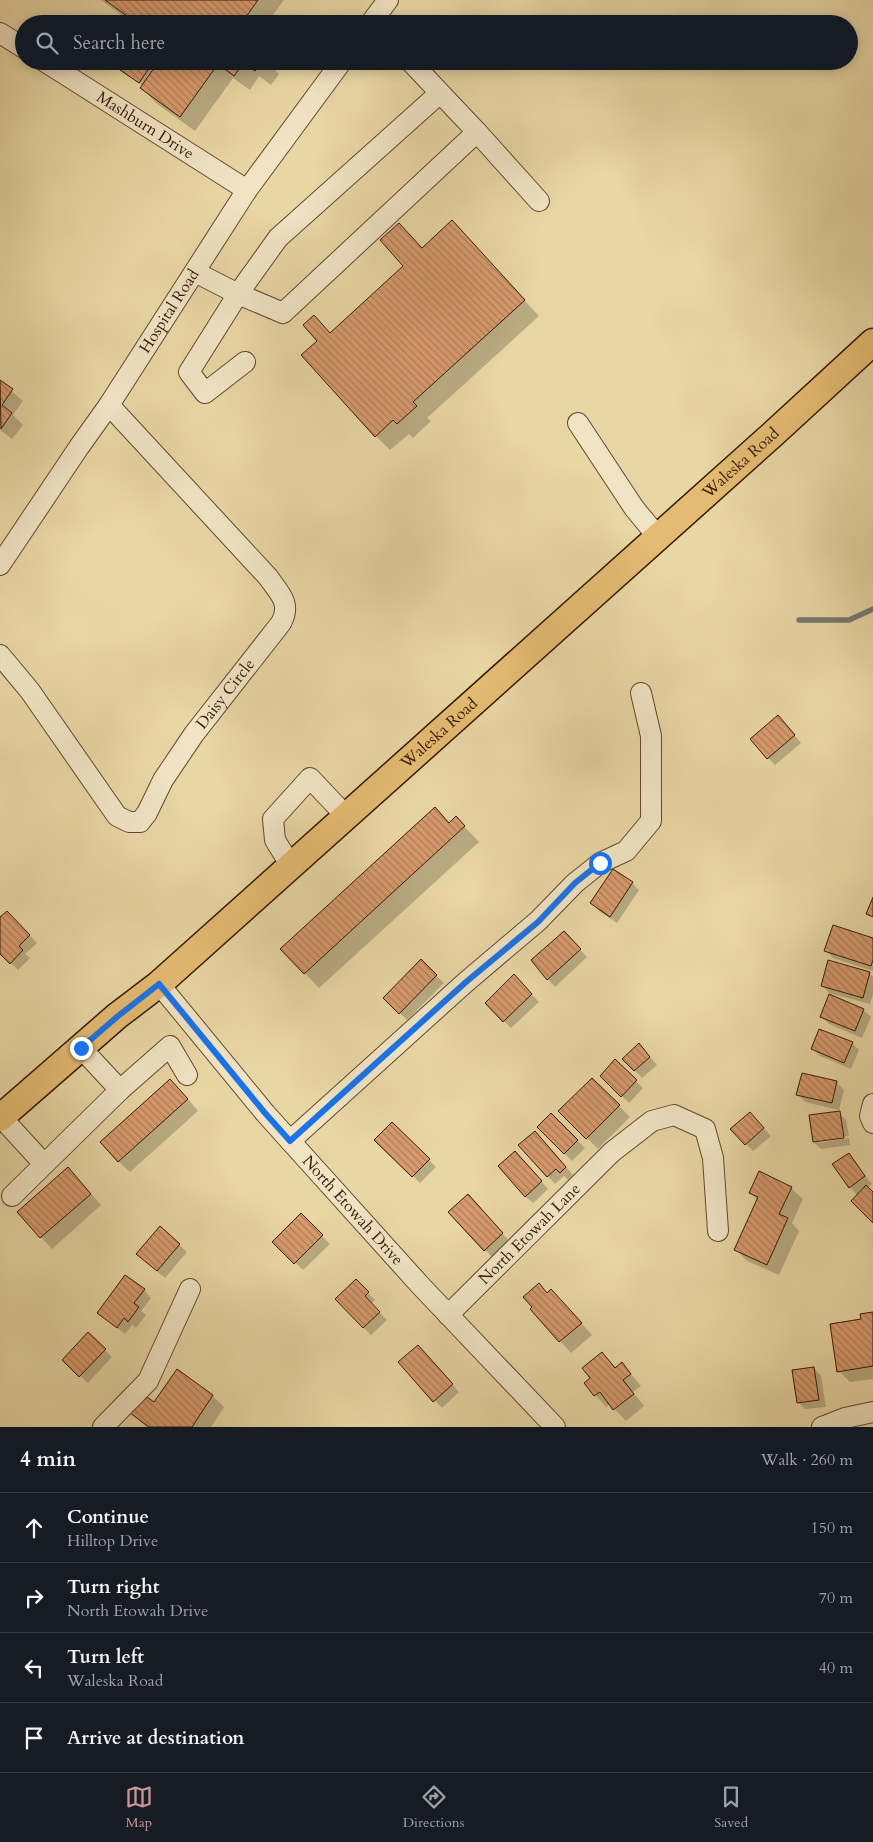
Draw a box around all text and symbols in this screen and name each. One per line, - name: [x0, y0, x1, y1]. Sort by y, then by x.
- search box: [15, 15, 858, 70]
- icon: search: [33, 29, 61, 57]
- text: Search here: [73, 30, 165, 56]
- street label: Mashburn Drive: [92, 86, 198, 165]
- street label: Hospital Road: [134, 265, 205, 358]
- street label: Waleska Road: [697, 422, 784, 504]
- street label: Daisy Circle: [191, 654, 260, 734]
- street label: Waleska Road: [395, 693, 483, 774]
- route start: [589, 852, 612, 875]
- route end: [70, 1037, 93, 1060]
- street label: North Etowah Drive: [297, 1150, 408, 1270]
- street label: North Etowah Lane: [474, 1178, 585, 1290]
- text: 4 min: [20, 1445, 76, 1474]
- text: Walk · 260 m: [761, 1449, 853, 1471]
- text: Continue: [67, 1504, 149, 1530]
- icon: ahead: [20, 1514, 48, 1542]
- text: 150 m: [811, 1517, 853, 1539]
- text: Hilltop Drive: [67, 1530, 158, 1552]
- text: Turn right: [67, 1574, 159, 1600]
- icon: right: [20, 1584, 48, 1612]
- text: 70 m: [819, 1587, 853, 1609]
- text: North Etowah Drive: [67, 1600, 208, 1622]
- text: Turn left: [67, 1644, 144, 1670]
- icon: left: [20, 1654, 48, 1682]
- text: 40 m: [819, 1657, 853, 1679]
- text: Waleska Road: [67, 1670, 163, 1692]
- icon: arrive: [20, 1724, 48, 1752]
- text: Arrive at destination: [67, 1725, 244, 1751]
- tab: Map: [125, 1783, 153, 1832]
- tab: Directions: [403, 1783, 464, 1832]
- tab: Saved: [714, 1783, 748, 1832]

